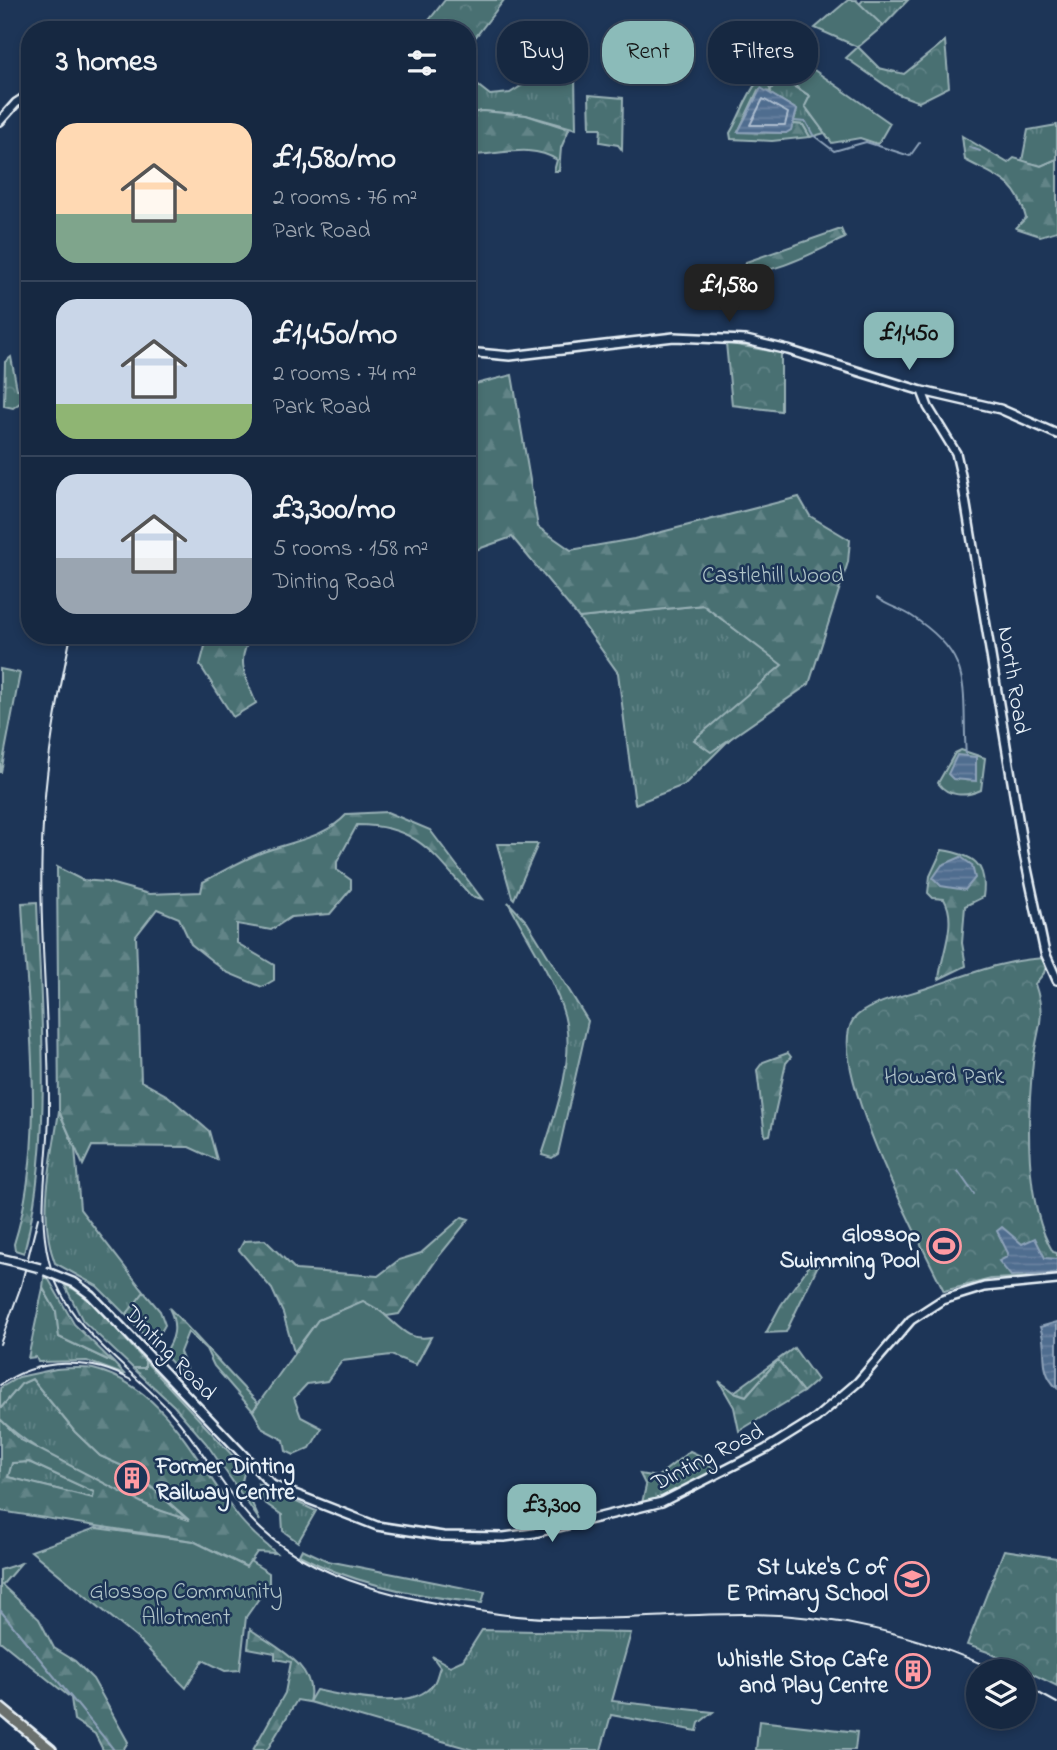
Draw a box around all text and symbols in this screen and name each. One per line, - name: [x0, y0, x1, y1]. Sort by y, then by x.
- chip: Buy: [497, 21, 588, 84]
- chip: Rent: [602, 21, 694, 84]
- chip: Filters: [708, 21, 818, 84]
- text: 3 homes: [56, 41, 158, 85]
- icon: filters: [403, 44, 441, 82]
- text: £1,580/mo: [273, 138, 396, 182]
- icon: home: [112, 151, 196, 235]
- text: 2 rooms · 76 m²: [273, 182, 417, 215]
- text: Park Road: [273, 215, 370, 248]
- pin: £1,580: [672, 264, 786, 324]
- text: £1,580: [700, 270, 758, 303]
- pin: £1,450: [852, 312, 966, 372]
- text: £1,450/mo: [273, 314, 397, 358]
- text: £1,450: [880, 318, 938, 351]
- icon: home: [112, 327, 196, 411]
- text: 2 rooms · 74 m²: [273, 358, 417, 391]
- text: Park Road: [273, 391, 370, 424]
- text: £3,300/mo: [273, 489, 396, 533]
- icon: home: [112, 502, 196, 586]
- text: 5 rooms · 158 m²: [273, 533, 428, 566]
- park label: Castlehill Wood: [702, 560, 844, 593]
- text: Dinting Road: [273, 566, 395, 599]
- street label: North Road: [988, 624, 1037, 737]
- park label: Howard Park: [884, 1061, 1005, 1094]
- place label: Glossop Swimming Pool: [780, 1219, 920, 1280]
- sports icon: Glossop Swimming Pool: [925, 1227, 963, 1265]
- street label: Dinting Road: [114, 1298, 223, 1410]
- street label: Dinting Road: [646, 1416, 770, 1502]
- place label: Former Dinting Railway Centre: [155, 1451, 295, 1512]
- building icon: Former Dinting Railway Centre: [113, 1459, 151, 1497]
- pin: £3,300: [495, 1484, 609, 1544]
- text: £3,300: [523, 1490, 581, 1523]
- place label: St Luke's C of E Primary School: [726, 1552, 889, 1613]
- school or university icon: St Luke's C of E Primary School: [893, 1560, 931, 1598]
- park label: Glossop Community Allotment: [89, 1576, 283, 1635]
- place label: Whistle Stop Cafe and Play Centre: [717, 1644, 889, 1705]
- building icon: Whistle Stop Cafe and Play Centre: [894, 1652, 932, 1690]
- map controls: [966, 1659, 1036, 1729]
- button: layers: [966, 1659, 1036, 1729]

